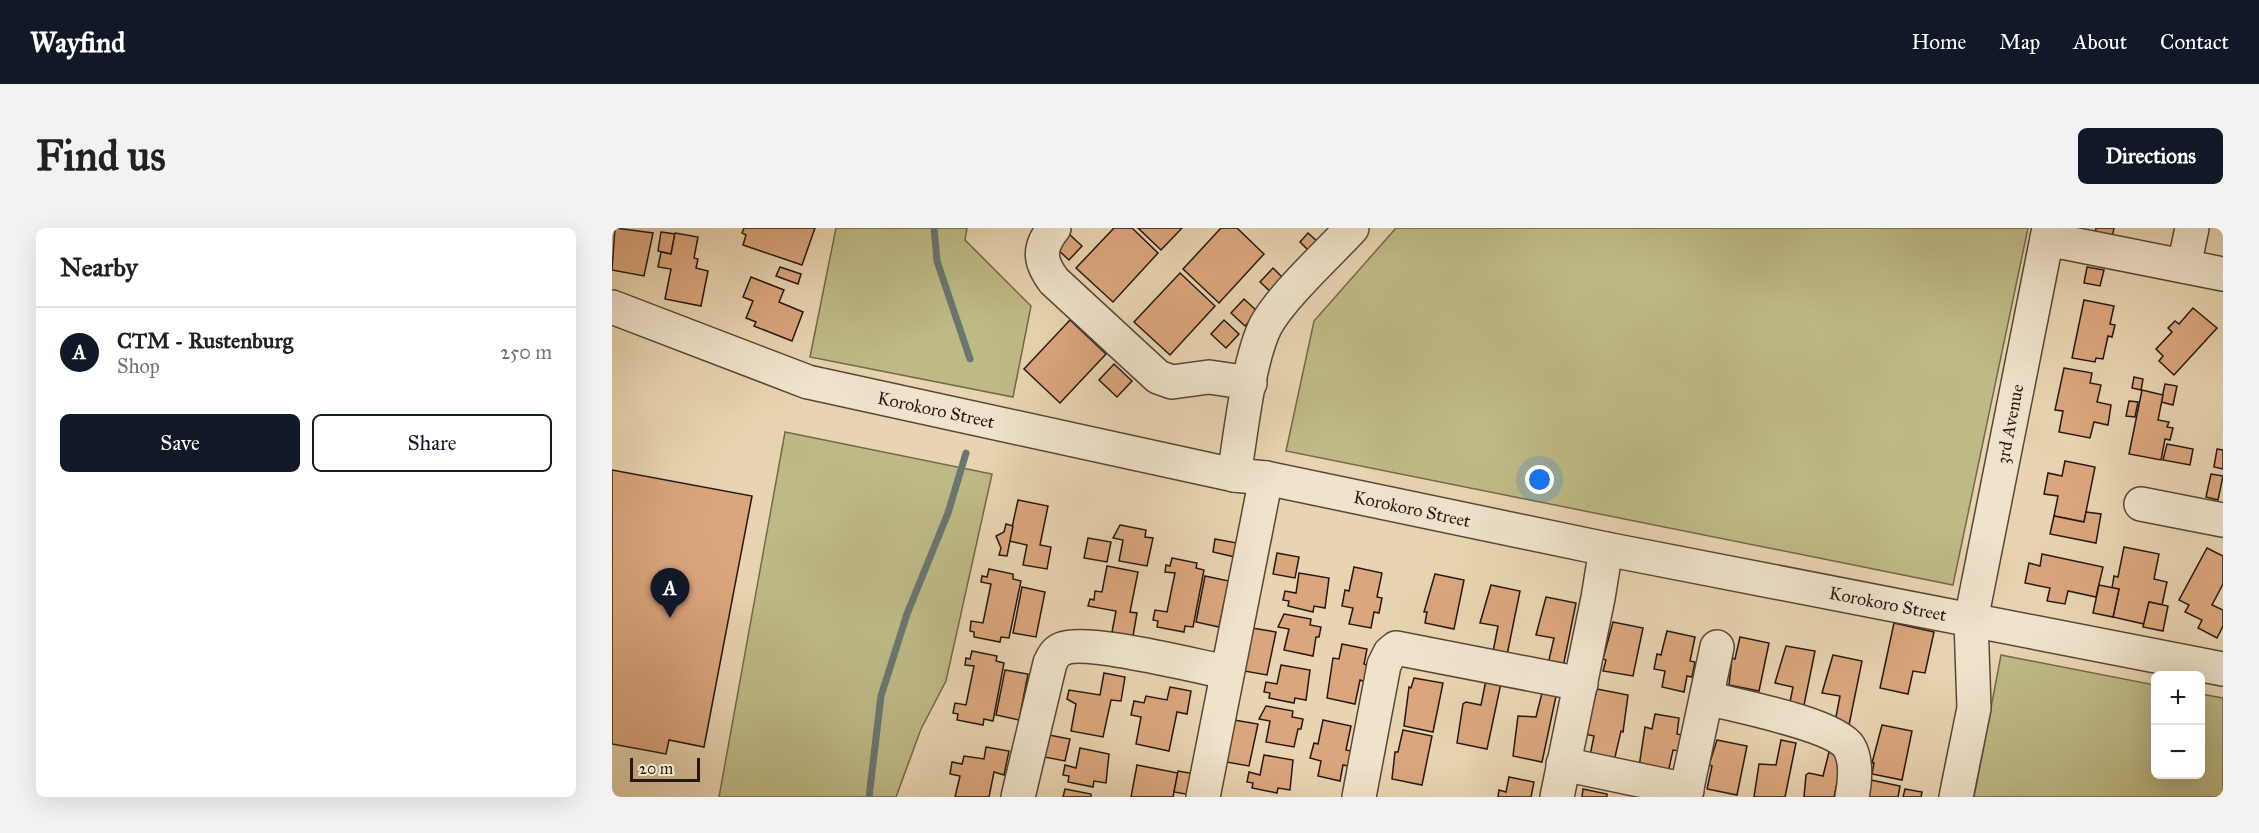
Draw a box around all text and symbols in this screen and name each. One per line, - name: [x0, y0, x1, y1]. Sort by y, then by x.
- text: Wayfind: [30, 25, 125, 60]
- text: Home: [1911, 29, 1966, 55]
- text: Map: [1999, 29, 2040, 55]
- text: About: [2073, 29, 2127, 55]
- text: Contact: [2160, 29, 2229, 55]
- button: Directions: [2078, 128, 2223, 184]
- text: Find us: [36, 130, 166, 182]
- text: Nearby: [60, 251, 138, 283]
- text: CTM - Rustenburg: [117, 327, 293, 354]
- text: A: [73, 340, 86, 364]
- text: 250 m: [500, 340, 552, 364]
- text: Shop: [117, 354, 160, 378]
- street label: 3rd Avenue: [1991, 382, 2029, 466]
- street label: Korokoro Street: [875, 387, 997, 433]
- button: Save: [60, 414, 300, 472]
- button: Share: [312, 414, 552, 472]
- your location: [1525, 465, 1554, 494]
- street label: Korokoro Street: [1351, 486, 1473, 532]
- pin: A: [650, 568, 690, 618]
- street label: Korokoro Street: [1827, 582, 1949, 626]
- map controls: [2151, 671, 2205, 779]
- button: +: [2151, 671, 2205, 725]
- button: −: [2151, 725, 2205, 779]
- scale bar: [630, 755, 700, 782]
- text: 20 m: [639, 759, 673, 778]

